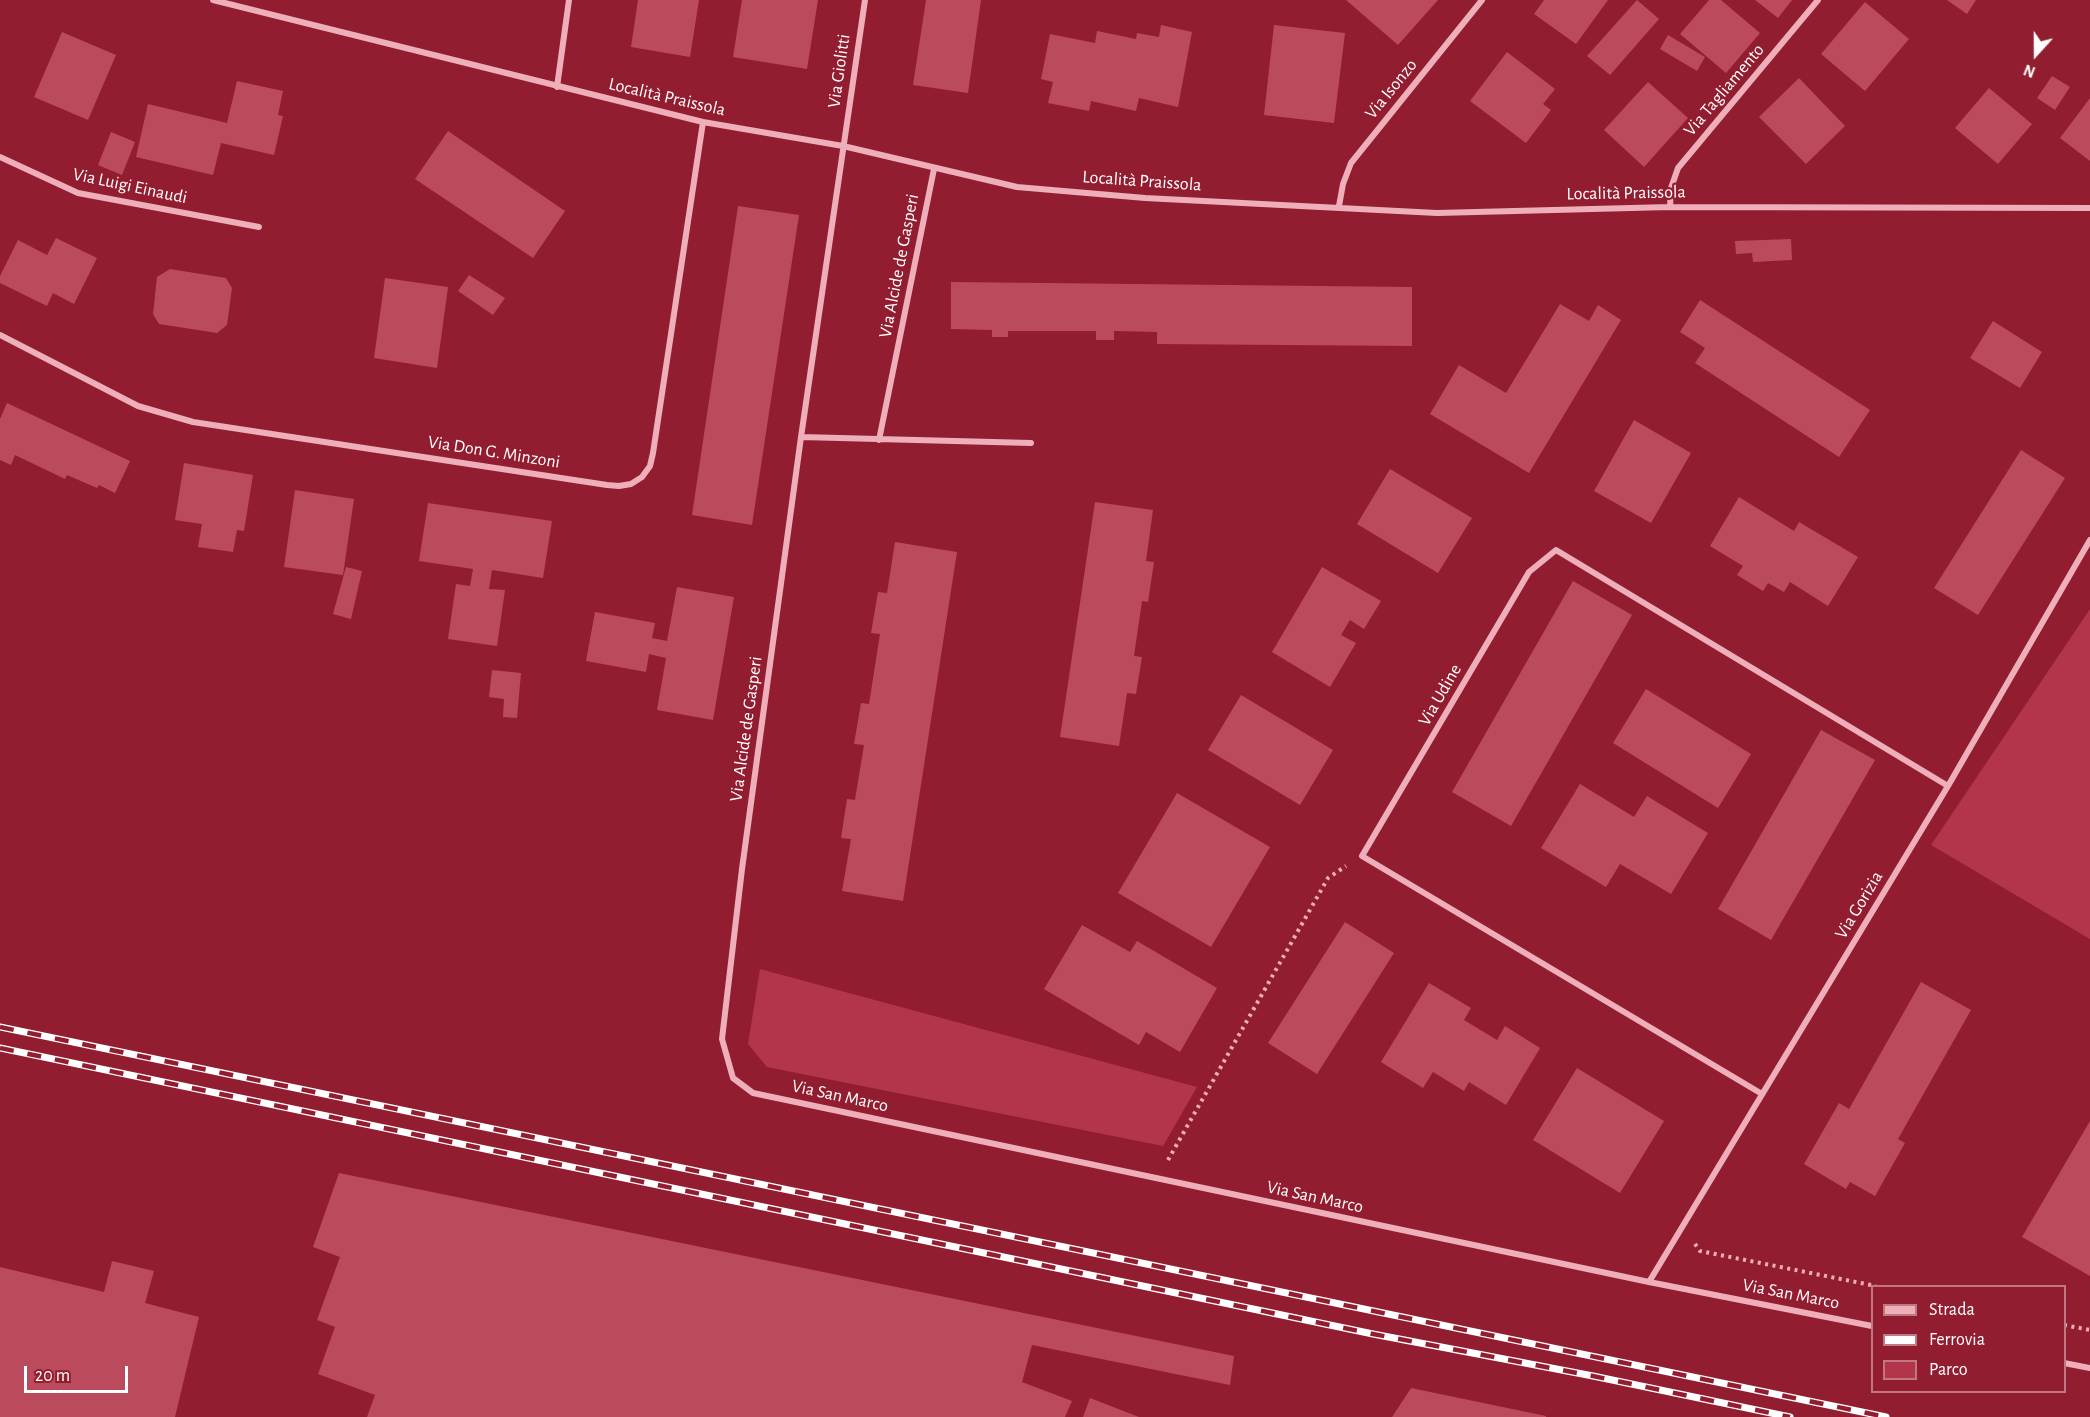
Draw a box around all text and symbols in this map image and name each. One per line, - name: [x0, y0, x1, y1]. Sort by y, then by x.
- north arrow: [2006, 24, 2066, 84]
- street label: Via Giolitti: [823, 33, 855, 109]
- street label: Via Tagliamento: [1679, 39, 1769, 141]
- street label: Via Isonzo: [1360, 55, 1422, 123]
- text: N: [2021, 61, 2038, 80]
- street label: Località Praissola: [606, 73, 728, 121]
- street label: Via Luigi Einaudi: [71, 163, 189, 209]
- street label: Località Praissola: [1082, 166, 1202, 196]
- street label: Località Praissola: [1566, 181, 1686, 205]
- street label: Via Alcide de Gasperi: [874, 192, 924, 340]
- street label: Via Don G. Minzoni: [426, 431, 562, 473]
- street label: Via Alcide de Gasperi: [725, 655, 767, 803]
- street label: Via Udine: [1414, 660, 1466, 730]
- street label: Via Gorizia: [1830, 867, 1888, 943]
- street label: Via San Marco: [790, 1075, 890, 1117]
- street label: Via San Marco: [1265, 1176, 1365, 1218]
- street label: Via San Marco: [1741, 1274, 1841, 1314]
- legend: [1871, 1285, 2066, 1393]
- text: Strada: [1929, 1301, 1975, 1319]
- text: Ferrovia: [1929, 1331, 1985, 1349]
- scale bar: [27, 1354, 130, 1392]
- text: Parco: [1929, 1361, 1968, 1379]
- text: 20 m: [35, 1367, 70, 1385]

